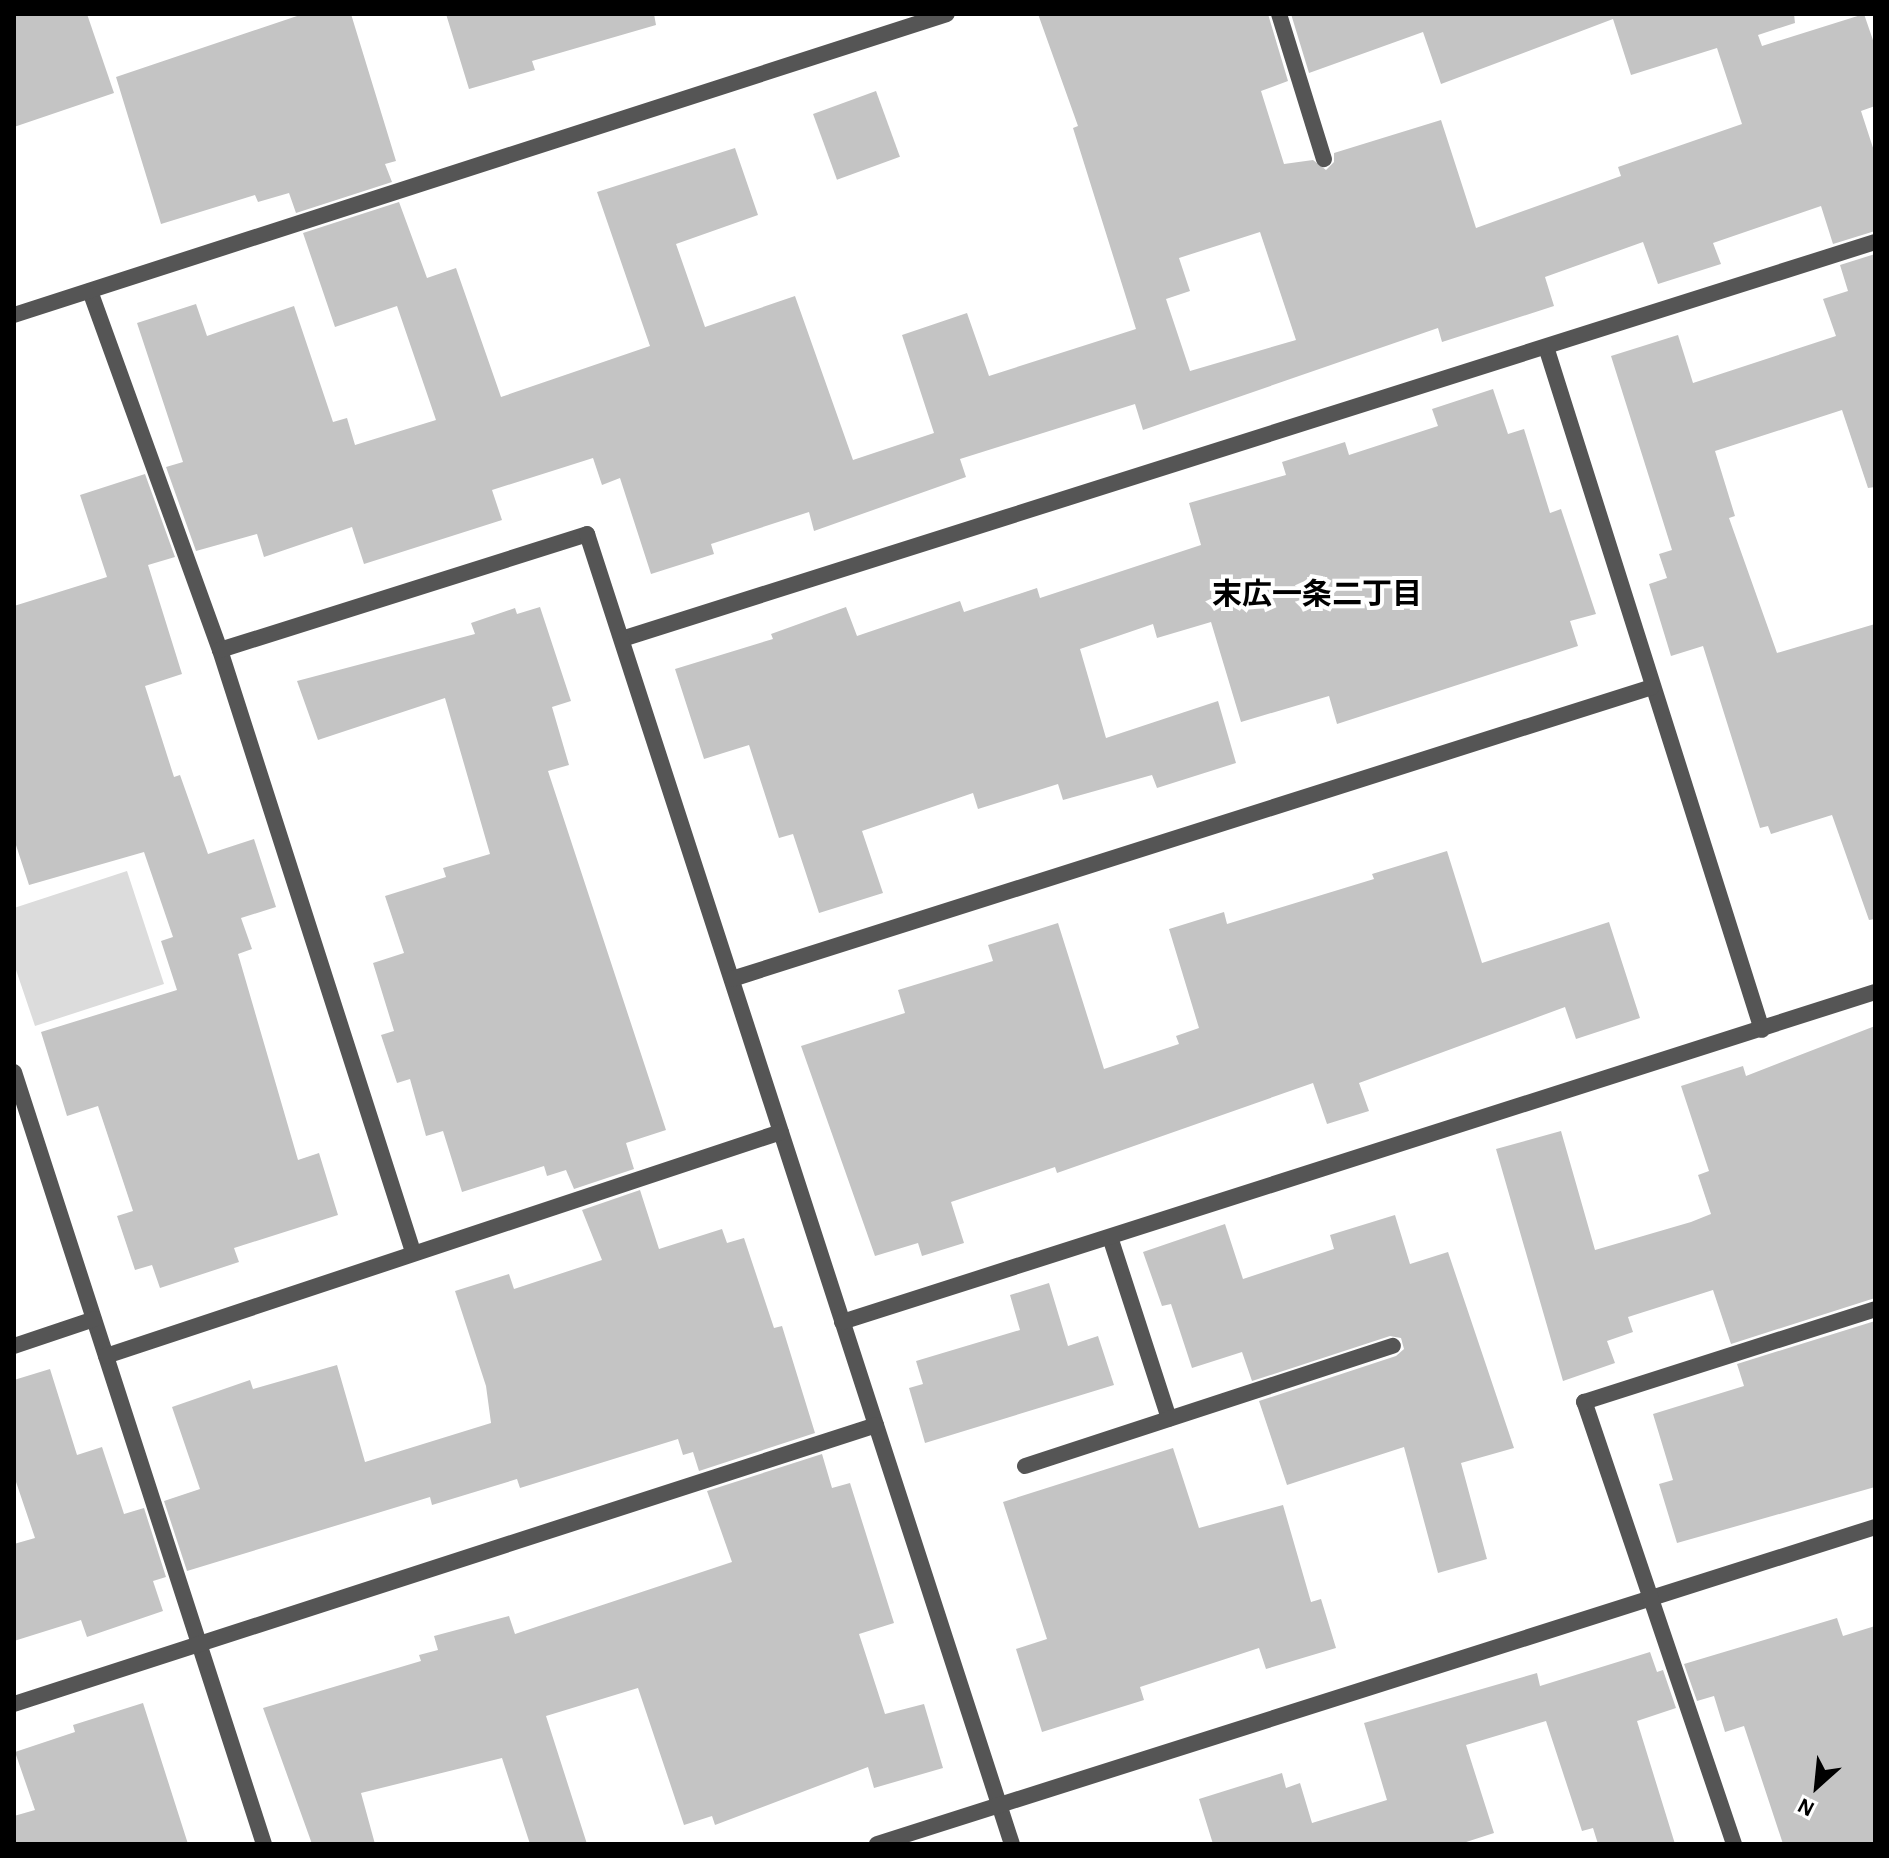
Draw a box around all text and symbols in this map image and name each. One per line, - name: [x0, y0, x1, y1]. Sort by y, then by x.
- district label: 末広一条二丁目: [1212, 577, 1422, 613]
- north arrow: [1777, 1746, 1857, 1826]
- text: N: [1794, 1794, 1818, 1821]

